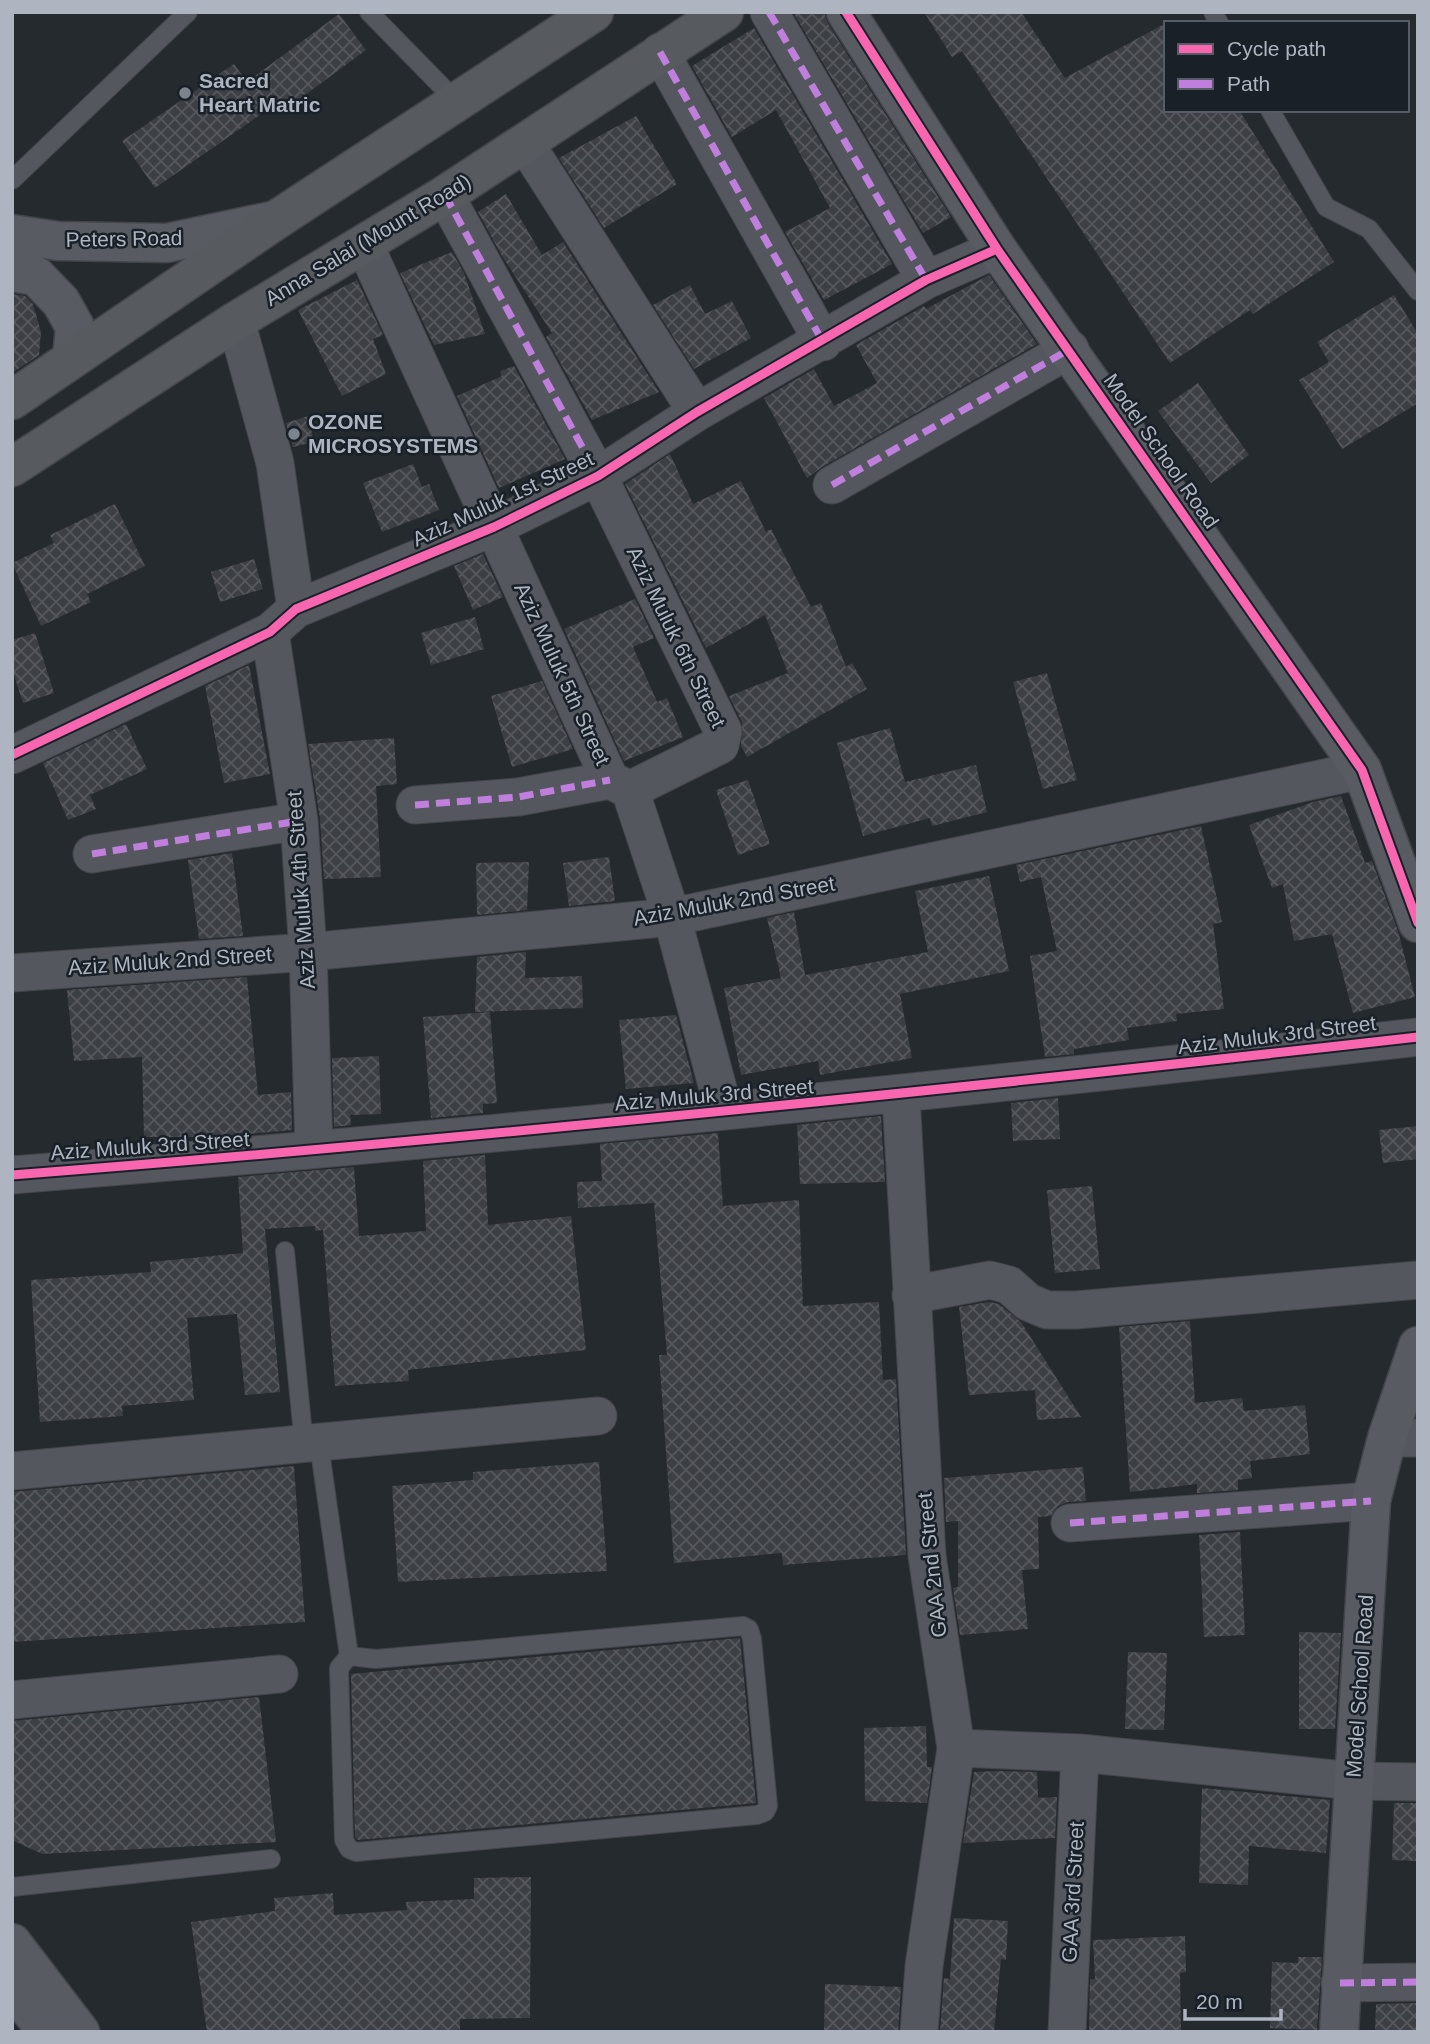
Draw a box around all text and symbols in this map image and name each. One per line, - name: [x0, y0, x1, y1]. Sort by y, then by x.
- legend: [1164, 21, 1409, 112]
- text: Cycle path: [1227, 37, 1326, 60]
- place label: Sacred Heart Matric: [199, 69, 321, 116]
- text: Path: [1227, 72, 1270, 95]
- marker: Sacred Heart Matric: [177, 85, 193, 101]
- street label: Anna Salai (Mount Road): [261, 169, 475, 310]
- street label: Peters Road: [65, 226, 183, 251]
- street label: Model School Road: [1099, 369, 1223, 532]
- place label: OZONE MICROSYSTEMS: [308, 410, 478, 457]
- marker: OZONE MICROSYSTEMS: [286, 426, 302, 442]
- street label: Aziz Muluk 1st Street: [409, 446, 597, 551]
- street label: Aziz Muluk 6th Street: [623, 543, 730, 731]
- street label: Aziz Muluk 5th Street: [510, 579, 615, 769]
- street label: Aziz Muluk 4th Street: [282, 790, 319, 990]
- street label: Aziz Muluk 2nd Street: [631, 871, 837, 930]
- street label: Aziz Muluk 2nd Street: [67, 942, 273, 979]
- street label: Aziz Muluk 3rd Street: [1176, 1011, 1378, 1058]
- street label: Aziz Muluk 3rd Street: [614, 1074, 815, 1115]
- street label: Aziz Muluk 3rd Street: [50, 1127, 250, 1164]
- street label: GAA 2nd Street: [912, 1491, 951, 1639]
- street label: Model School Road: [1342, 1594, 1377, 1778]
- street label: GAA 3rd Street: [1057, 1821, 1088, 1963]
- scale bar: [1185, 1978, 1281, 2022]
- text: 20 m: [1196, 1990, 1243, 2013]

